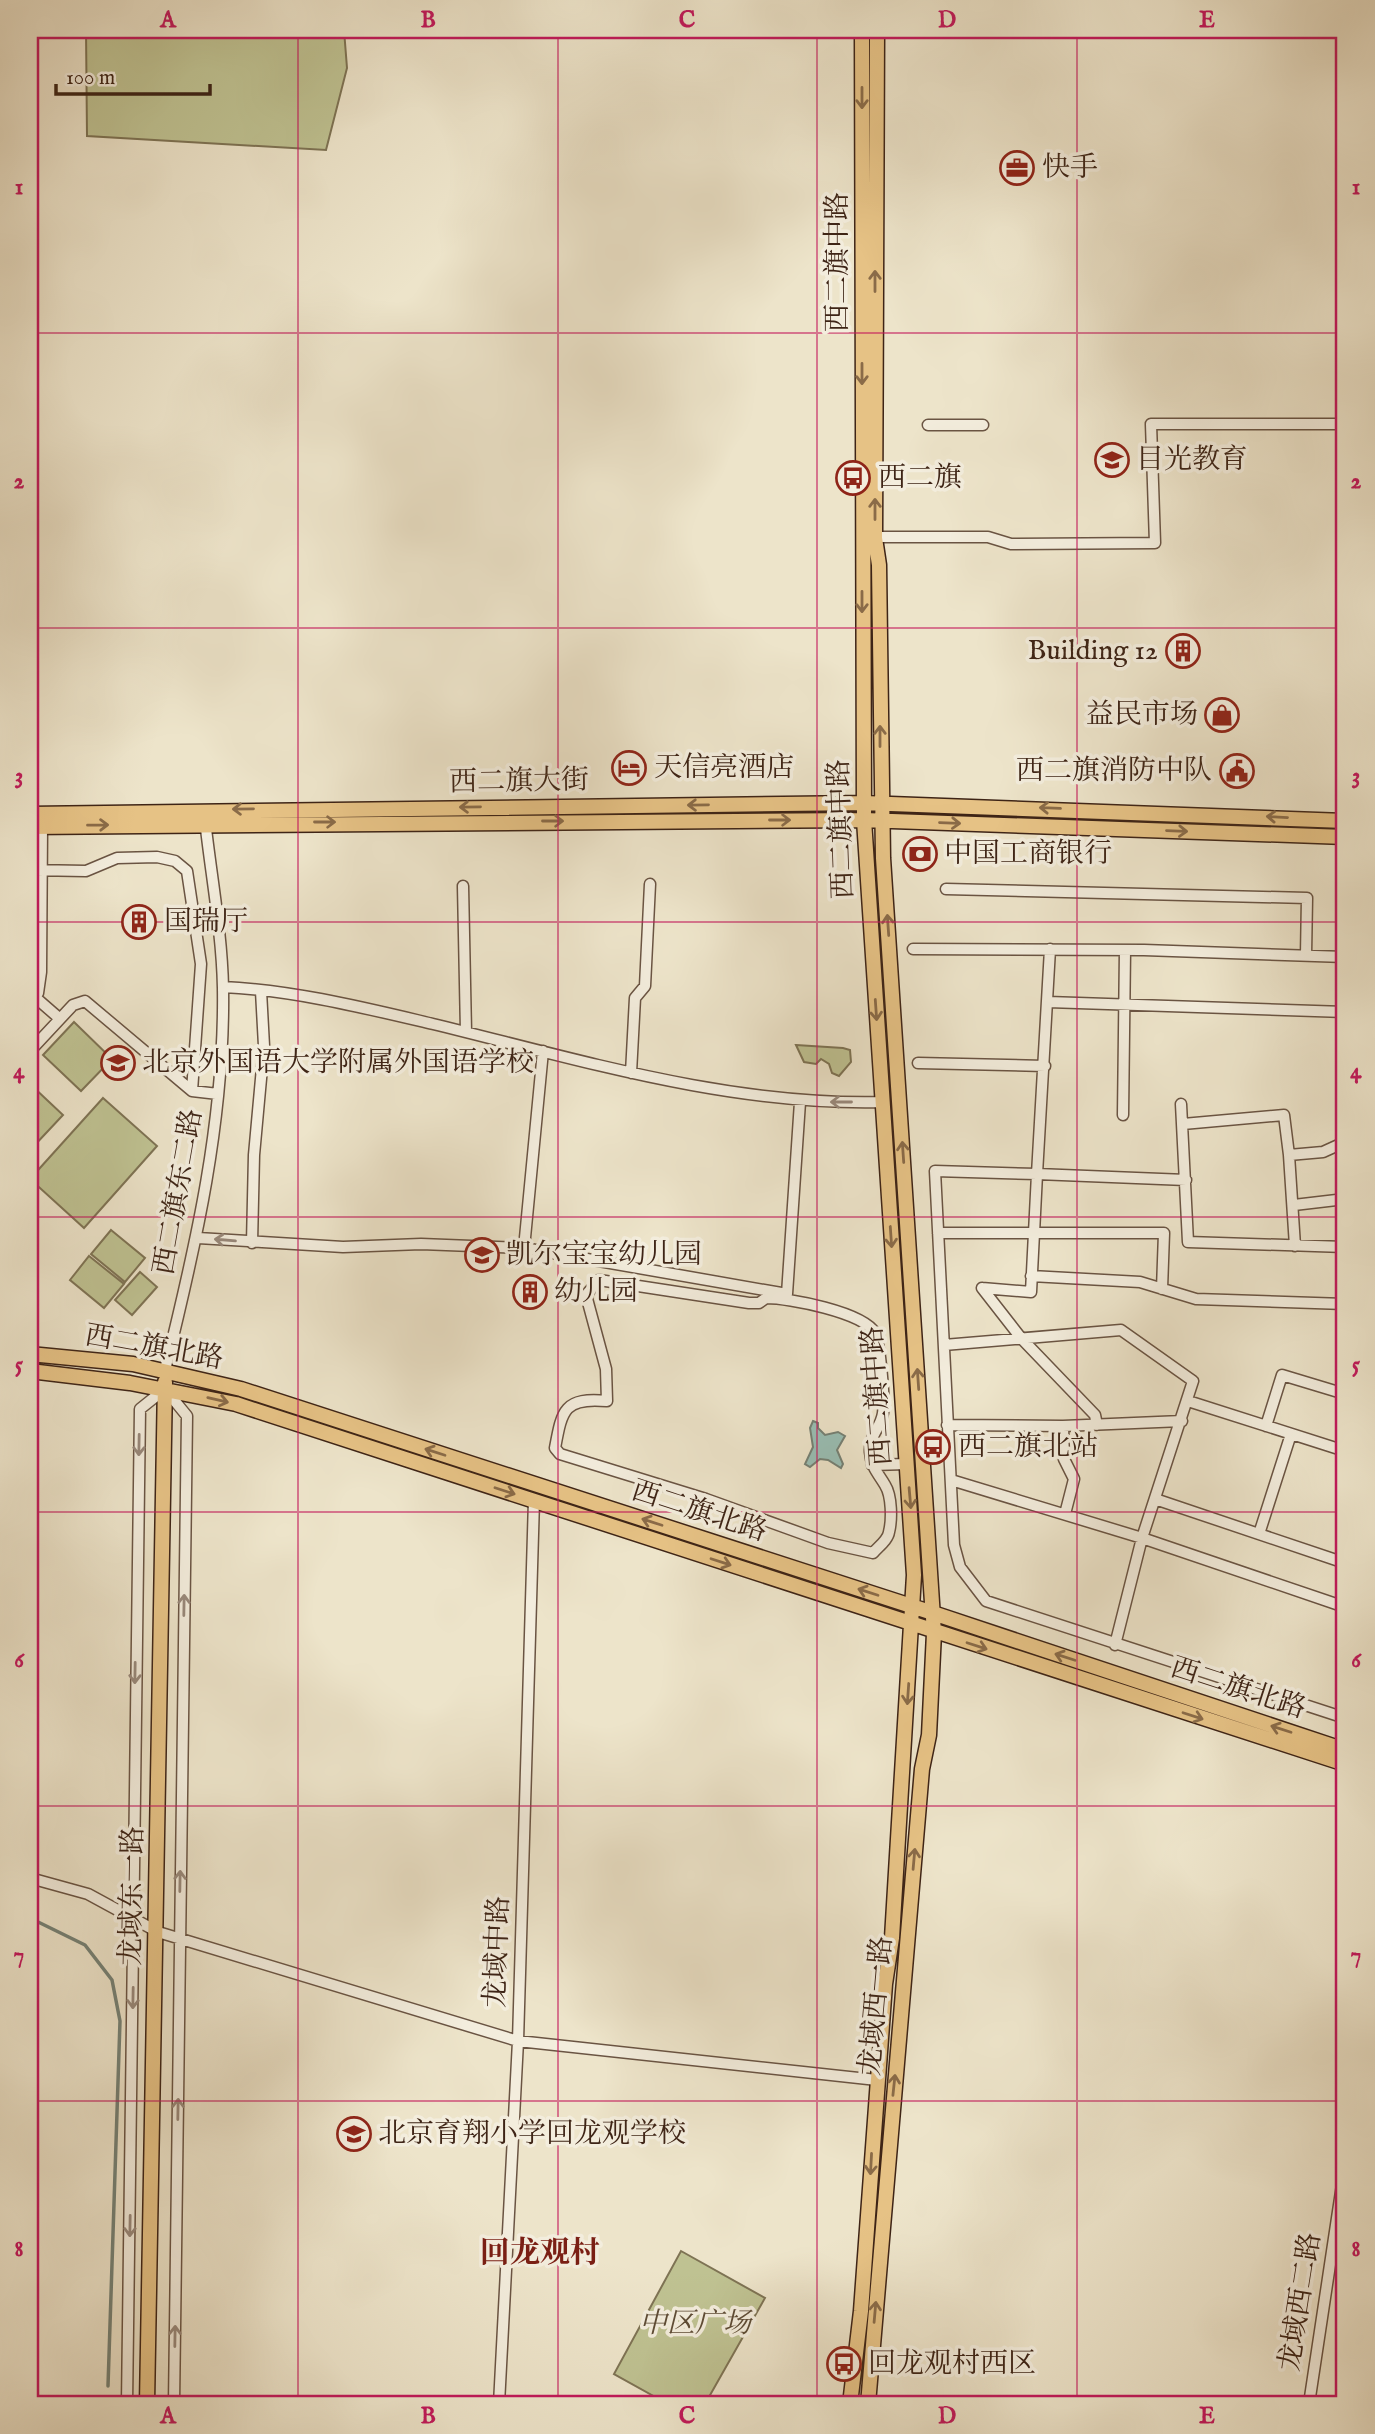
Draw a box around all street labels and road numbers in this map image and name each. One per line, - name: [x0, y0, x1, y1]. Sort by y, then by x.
- street label: 西二旗中路: [821, 192, 856, 332]
- street label: 西二旗中路: [822, 758, 862, 900]
- street label: 西二旗大街: [449, 763, 589, 801]
- street label: 西二旗东二路: [147, 1106, 211, 1278]
- street label: 西二旗北路: [82, 1319, 226, 1377]
- street label: 西二旗中路: [856, 1325, 900, 1467]
- street label: 西二旗北路: [627, 1474, 771, 1550]
- street label: 西二旗北路: [1166, 1651, 1310, 1727]
- street label: 龙域东一路: [114, 1826, 152, 1966]
- street label: 龙域中路: [479, 1895, 517, 2009]
- street label: 龙域西一路: [853, 1935, 901, 2077]
- street label: 龙域西二路: [1273, 2230, 1329, 2374]

